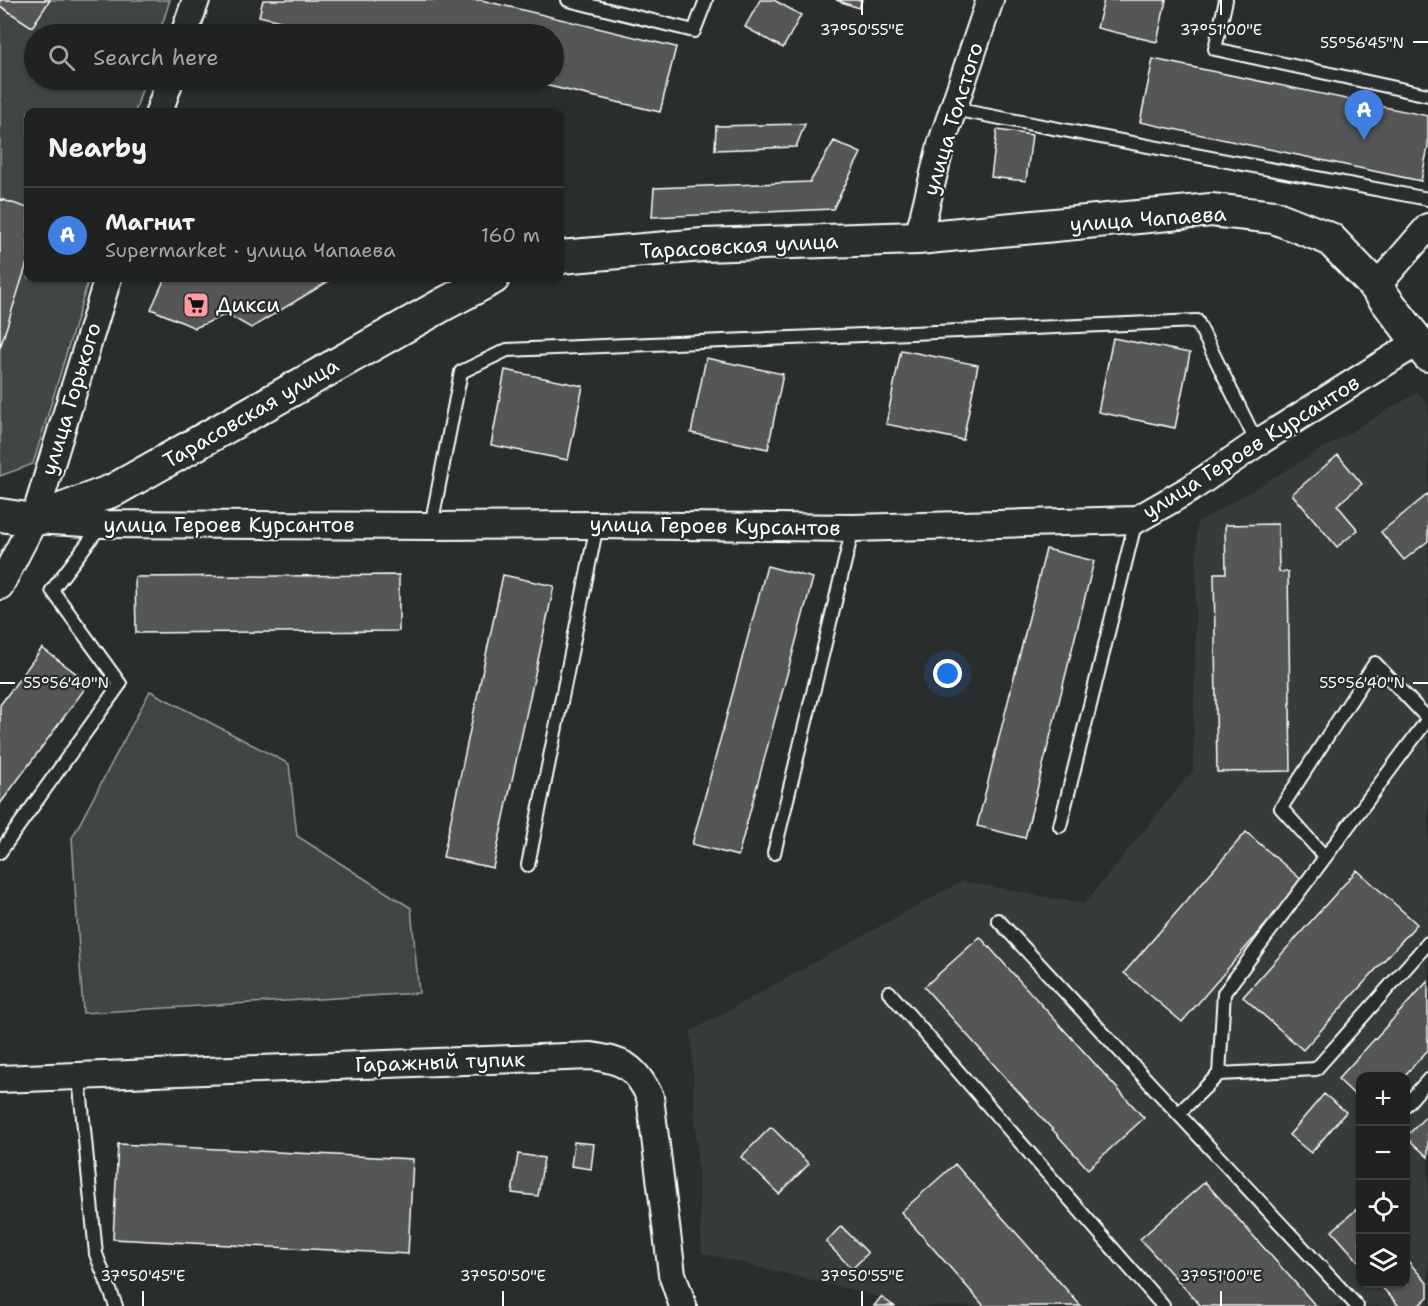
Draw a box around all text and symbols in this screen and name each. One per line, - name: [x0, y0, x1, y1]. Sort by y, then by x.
- text: 37°50'55"E: [820, 20, 904, 40]
- text: 37°51'00"E: [1180, 20, 1262, 40]
- search box: [24, 24, 564, 90]
- text: 55°56'45"N: [1320, 33, 1404, 53]
- street label: улица Толстого: [916, 39, 990, 199]
- icon: search: [45, 41, 78, 74]
- text: Search here: [93, 43, 219, 72]
- pin: A: [1344, 90, 1384, 140]
- text: Nearby: [48, 130, 147, 165]
- street label: улица Чапаева: [1069, 200, 1227, 238]
- text: Магнит: [105, 208, 195, 237]
- text: A: [60, 222, 75, 248]
- text: 160 m: [481, 222, 540, 248]
- street label: Тарасовская улица: [639, 227, 839, 265]
- text: Supermarket · улица Чапаева: [105, 237, 396, 263]
- supermarket icon: Дикси: [181, 290, 211, 320]
- place label: Дикси: [216, 291, 280, 319]
- street label: улица Горького: [34, 319, 108, 479]
- street label: Тарасовская улица: [158, 351, 344, 475]
- street label: улица Героев Курсантов: [1137, 369, 1365, 525]
- street label: улица Героев Курсантов: [589, 510, 841, 542]
- street label: улица Героев Курсантов: [103, 511, 355, 539]
- your location: [933, 659, 962, 688]
- text: 55°56'40"N: [23, 673, 109, 693]
- text: 55°56'40"N: [1319, 673, 1405, 693]
- street label: Гаражный тупик: [354, 1045, 526, 1079]
- map controls: [1356, 1072, 1410, 1288]
- button: +: [1356, 1072, 1410, 1126]
- button: −: [1356, 1126, 1410, 1180]
- button: locate: [1356, 1180, 1410, 1234]
- button: layers: [1356, 1234, 1410, 1288]
- text: 37°50'45"E: [101, 1266, 185, 1286]
- text: 37°50'50"E: [460, 1266, 546, 1286]
- text: 37°50'55"E: [820, 1266, 904, 1286]
- text: 37°51'00"E: [1180, 1266, 1262, 1286]

